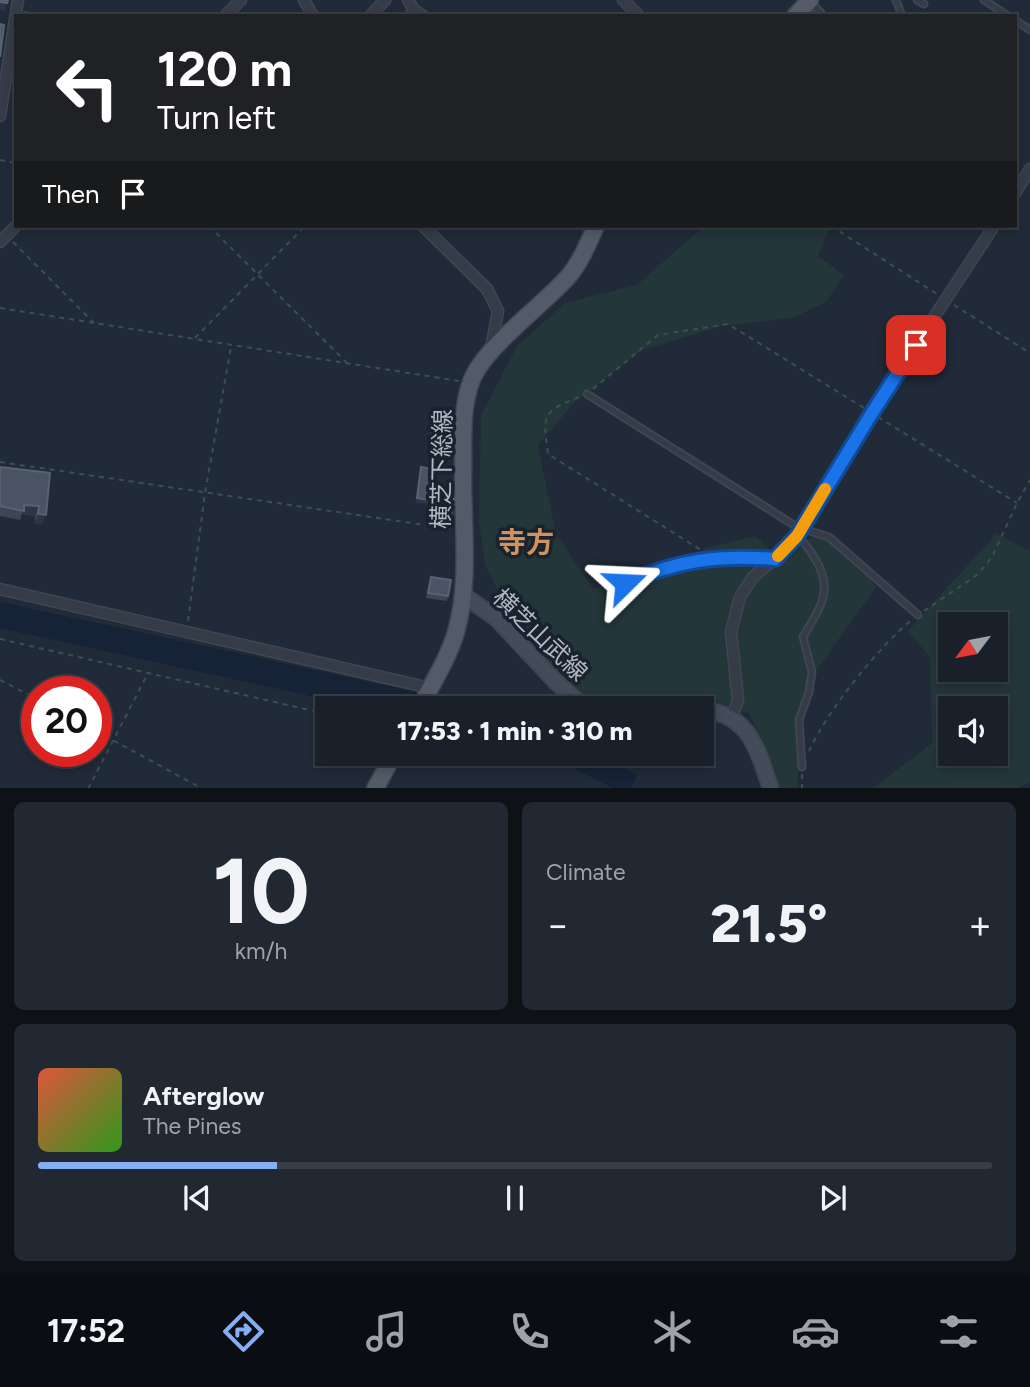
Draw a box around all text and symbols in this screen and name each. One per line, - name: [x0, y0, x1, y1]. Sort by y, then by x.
- text: 120 m: [157, 39, 292, 98]
- icon: left: [42, 42, 133, 133]
- text: Turn left: [157, 99, 276, 137]
- icon: arrive: [114, 175, 152, 213]
- text: Then: [42, 178, 100, 210]
- pin: [886, 315, 946, 375]
- icon: arrive: [897, 326, 935, 364]
- street label: 横芝下総線: [426, 409, 457, 529]
- district label: 寺方: [498, 525, 554, 559]
- position arrow: [588, 546, 662, 620]
- street label: 横芝山武線: [487, 583, 594, 687]
- north arrow: [938, 612, 1008, 682]
- map controls: [938, 612, 1008, 766]
- speed limit sign: 20: [21, 676, 112, 767]
- button: sound: [938, 696, 1008, 766]
- text: 17:53 · 1 min · 310 m: [397, 715, 632, 747]
- text: 10: [212, 837, 310, 946]
- text: Climate: [546, 858, 625, 886]
- text: 21.5°: [711, 893, 827, 955]
- text: −: [546, 902, 570, 948]
- text: +: [968, 902, 992, 948]
- text: km/h: [235, 937, 287, 965]
- text: Afterglow: [143, 1080, 265, 1112]
- text: The Pines: [143, 1112, 242, 1140]
- icon: previous: [178, 1179, 216, 1217]
- icon: pause: [496, 1179, 534, 1217]
- icon: next: [814, 1179, 852, 1217]
- icon: directions: [219, 1307, 268, 1356]
- icon: music: [362, 1307, 411, 1356]
- icon: phone: [505, 1307, 554, 1356]
- icon: climate: [648, 1307, 697, 1356]
- icon: car: [791, 1307, 840, 1356]
- icon: filters: [934, 1307, 983, 1356]
- text: 17:52: [47, 1312, 125, 1350]

